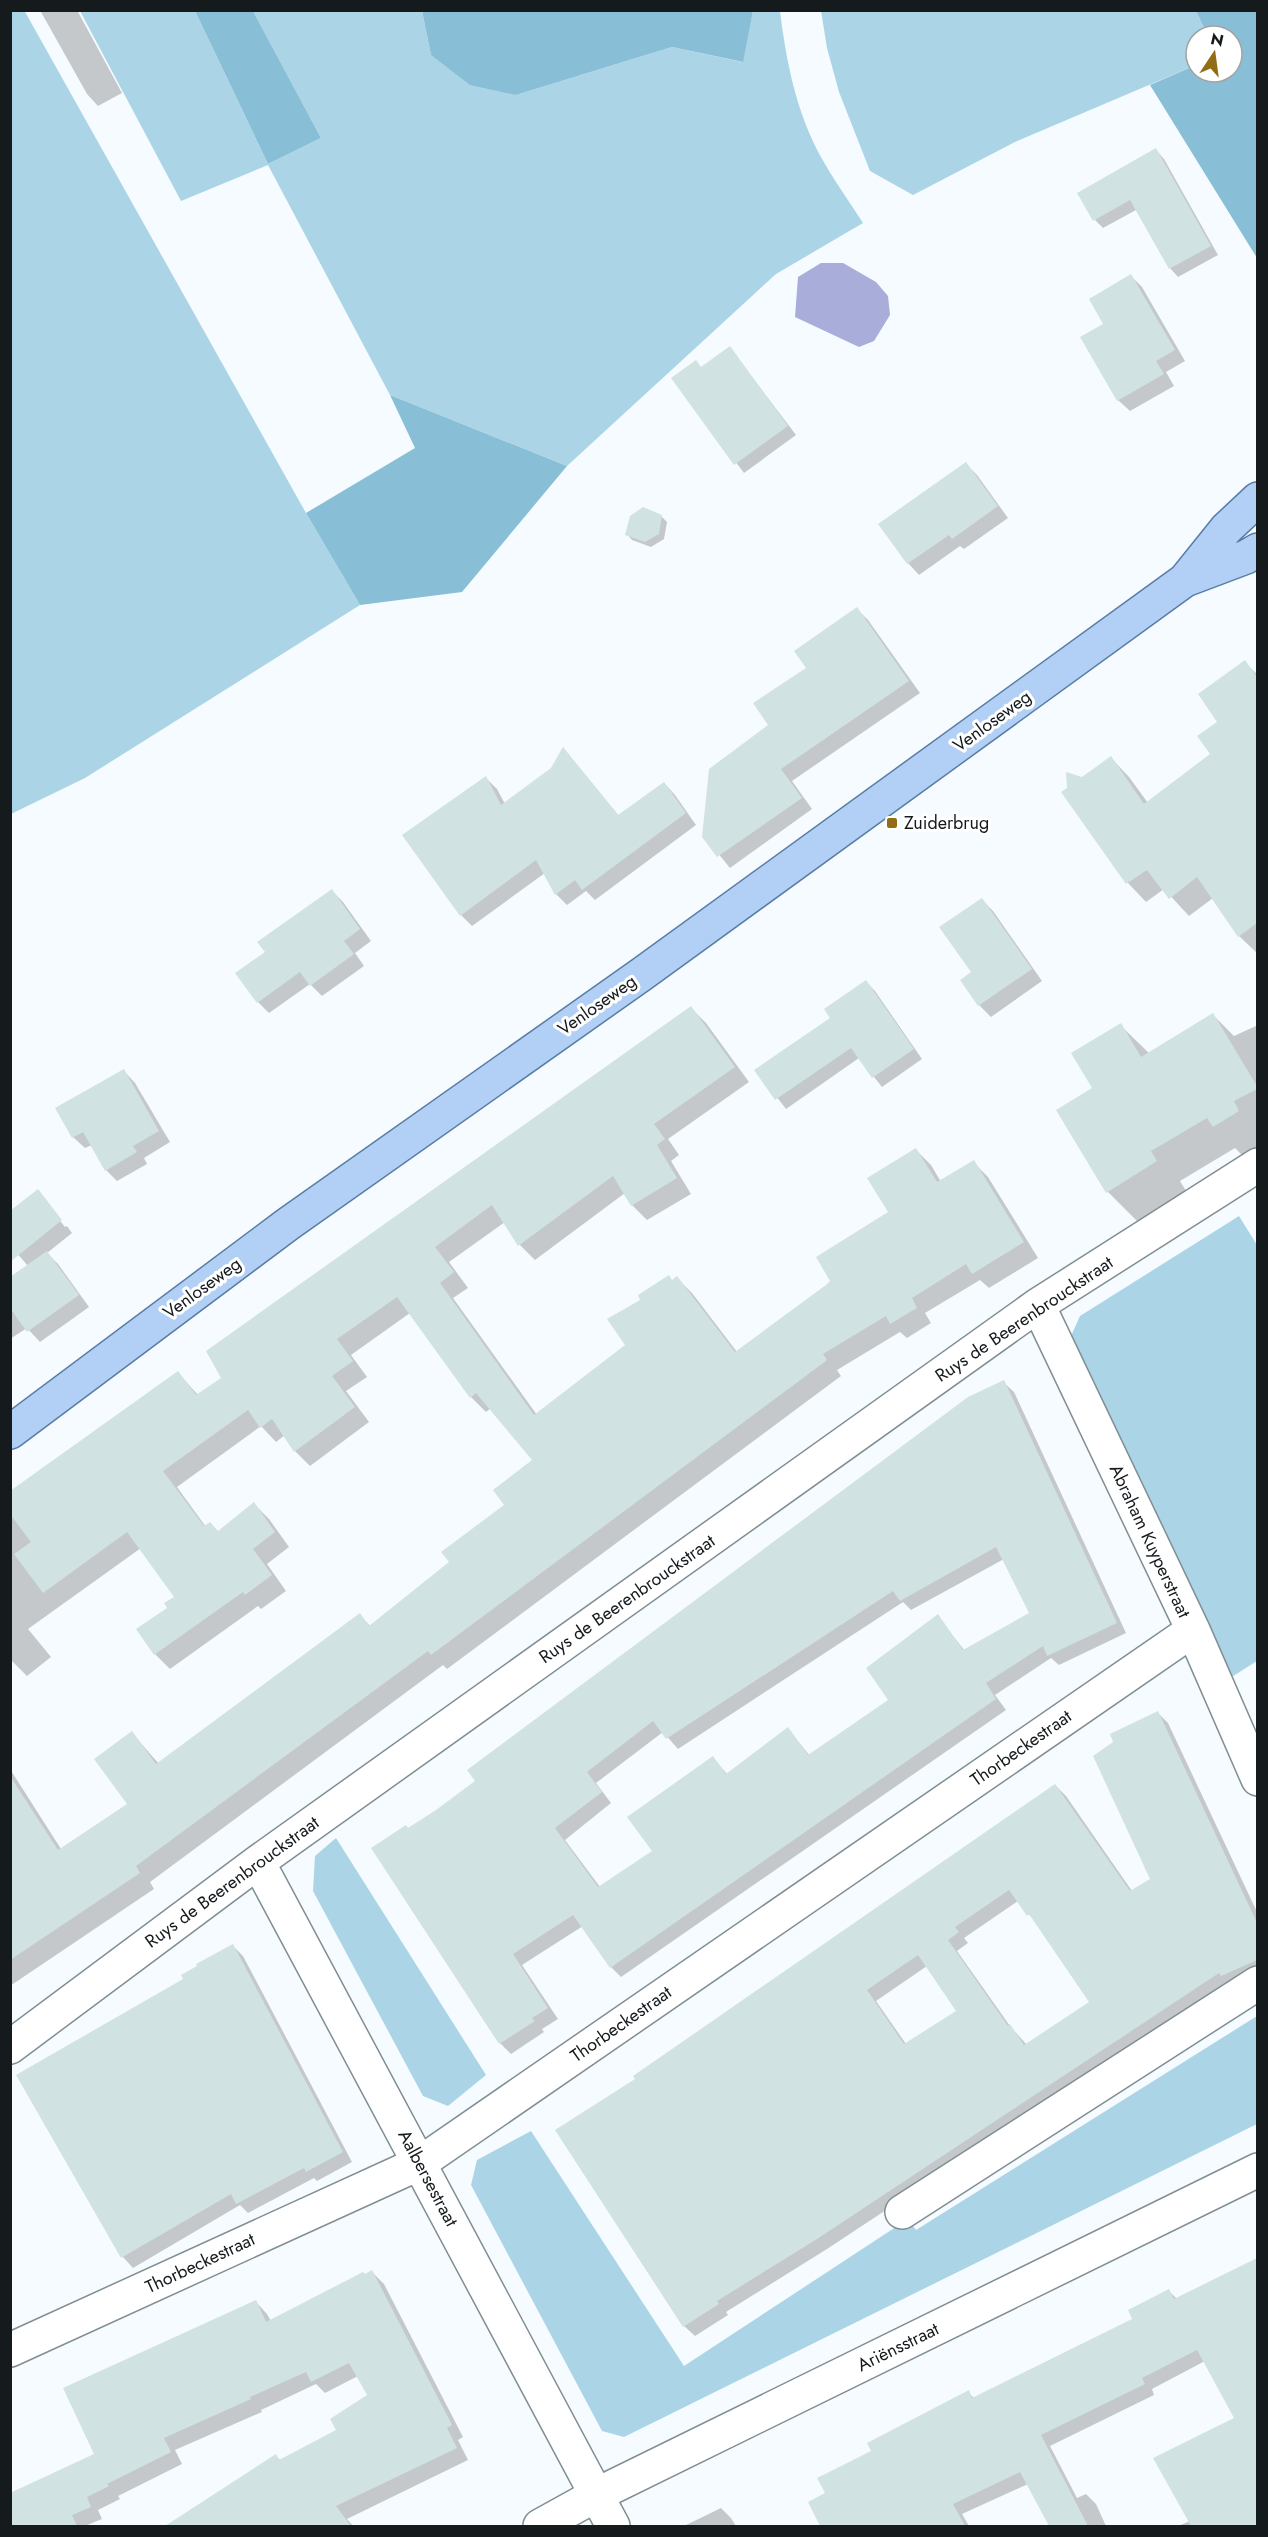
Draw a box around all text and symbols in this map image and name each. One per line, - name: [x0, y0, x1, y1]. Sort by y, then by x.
- north arrow: [1184, 24, 1244, 84]
- text: N: [1208, 27, 1226, 53]
- street label: Venloseweg: [948, 684, 1036, 758]
- place label: Zuiderbrug: [904, 810, 989, 836]
- marker: Zuiderbrug: [885, 816, 899, 830]
- street label: Venloseweg: [552, 968, 642, 1042]
- street label: Ruys de Beerenbrouckstraat: [930, 1249, 1119, 1388]
- street label: Venloseweg: [158, 1251, 246, 1325]
- street label: Abraham Kuyperstraat: [1103, 1460, 1197, 1623]
- street label: Ruys de Beerenbrouckstraat: [534, 1528, 721, 1670]
- street label: Thorbeckestraat: [965, 1703, 1077, 1793]
- street label: Ruys de Beerenbrouckstraat: [140, 1809, 325, 1954]
- street label: Thorbeckestraat: [565, 1979, 677, 2069]
- street label: Aalbersestraat: [392, 2125, 465, 2232]
- street label: Thorbeckestraat: [141, 2226, 260, 2300]
- street label: Ariënsstraat: [853, 2316, 944, 2378]

